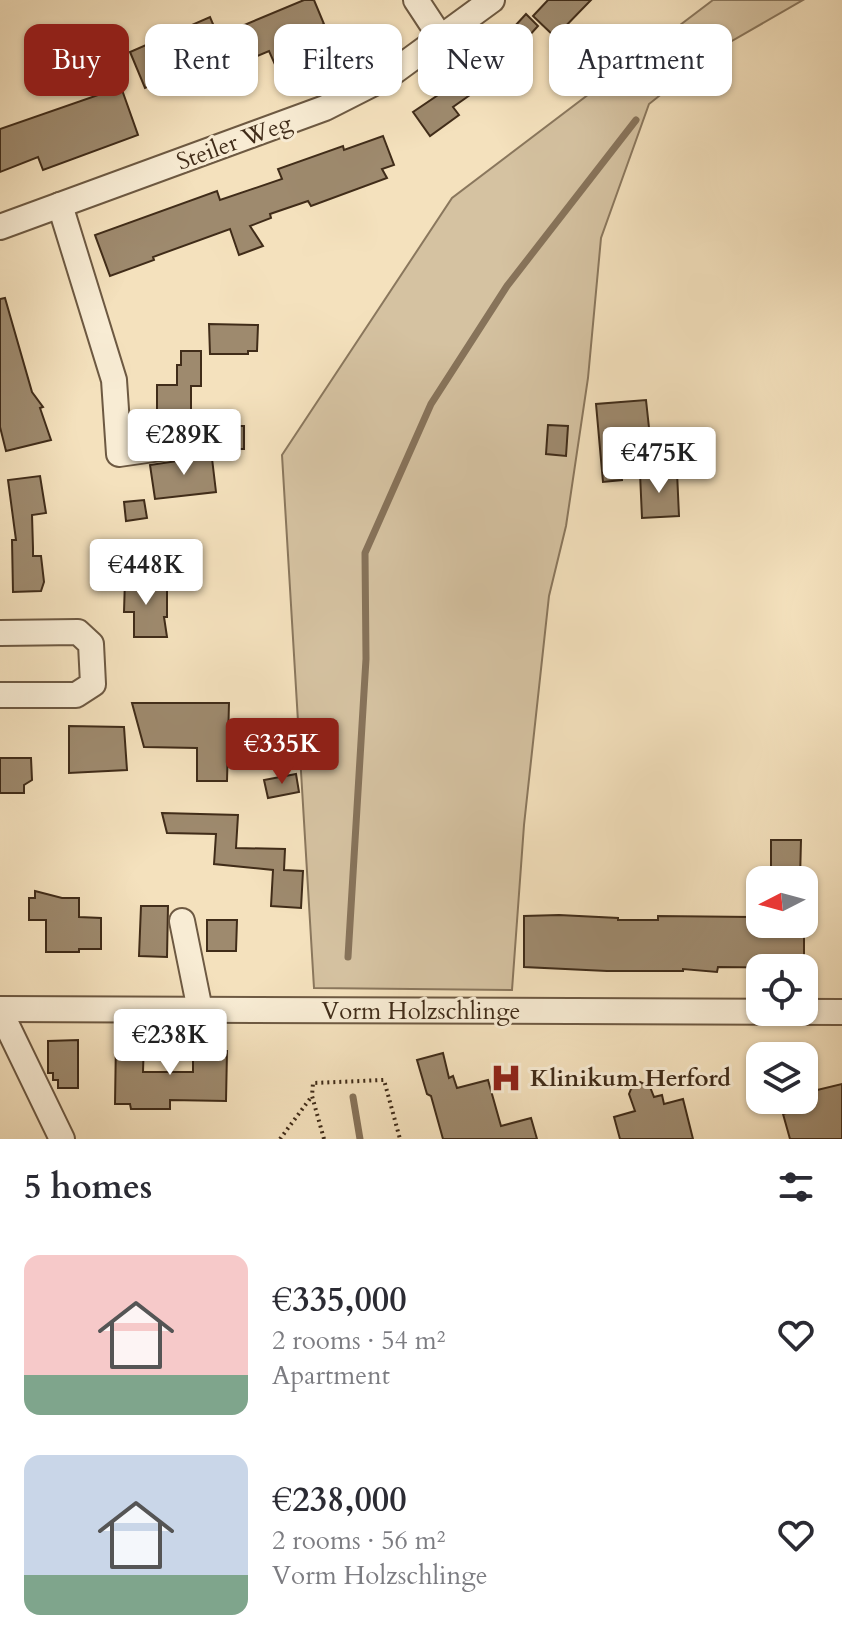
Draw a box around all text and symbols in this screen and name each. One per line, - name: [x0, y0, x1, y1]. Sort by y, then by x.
- chip: Buy: [24, 24, 129, 96]
- chip: Rent: [145, 24, 258, 96]
- chip: Filters: [274, 24, 402, 96]
- chip: New: [418, 24, 533, 96]
- chip: Apartment: [549, 24, 732, 96]
- street label: Steiler Weg: [172, 106, 297, 179]
- pin: €289K: [128, 409, 240, 477]
- text: €289K: [146, 417, 222, 452]
- pin: €475K: [603, 427, 715, 495]
- text: €475K: [621, 435, 697, 470]
- pin: €448K: [90, 539, 202, 607]
- text: €448K: [108, 547, 184, 582]
- pin: €335K: [226, 718, 338, 786]
- text: €335K: [244, 726, 320, 761]
- north arrow: [746, 866, 818, 938]
- map controls: [746, 866, 818, 1114]
- button: locate: [746, 954, 818, 1026]
- street label: Vorm Holzschlinge: [322, 995, 520, 1028]
- pin: €238K: [114, 1009, 226, 1077]
- text: €238K: [132, 1017, 208, 1052]
- button: layers: [746, 1042, 818, 1114]
- hospital icon: Klinikum Herford: [489, 1061, 523, 1095]
- place label: Klinikum Herford: [530, 1062, 731, 1095]
- text: 5 homes: [24, 1164, 152, 1210]
- icon: filters: [774, 1165, 818, 1209]
- text: €335,000: [272, 1277, 407, 1323]
- icon: home: [88, 1287, 184, 1383]
- icon: heart: [774, 1313, 818, 1357]
- text: 2 rooms · 54 m²: [272, 1323, 445, 1358]
- text: Apartment: [272, 1358, 390, 1393]
- text: €238,000: [272, 1477, 407, 1523]
- icon: home: [88, 1487, 184, 1583]
- icon: heart: [774, 1513, 818, 1557]
- text: 2 rooms · 56 m²: [272, 1523, 445, 1558]
- text: Vorm Holzschlinge: [272, 1558, 488, 1593]

